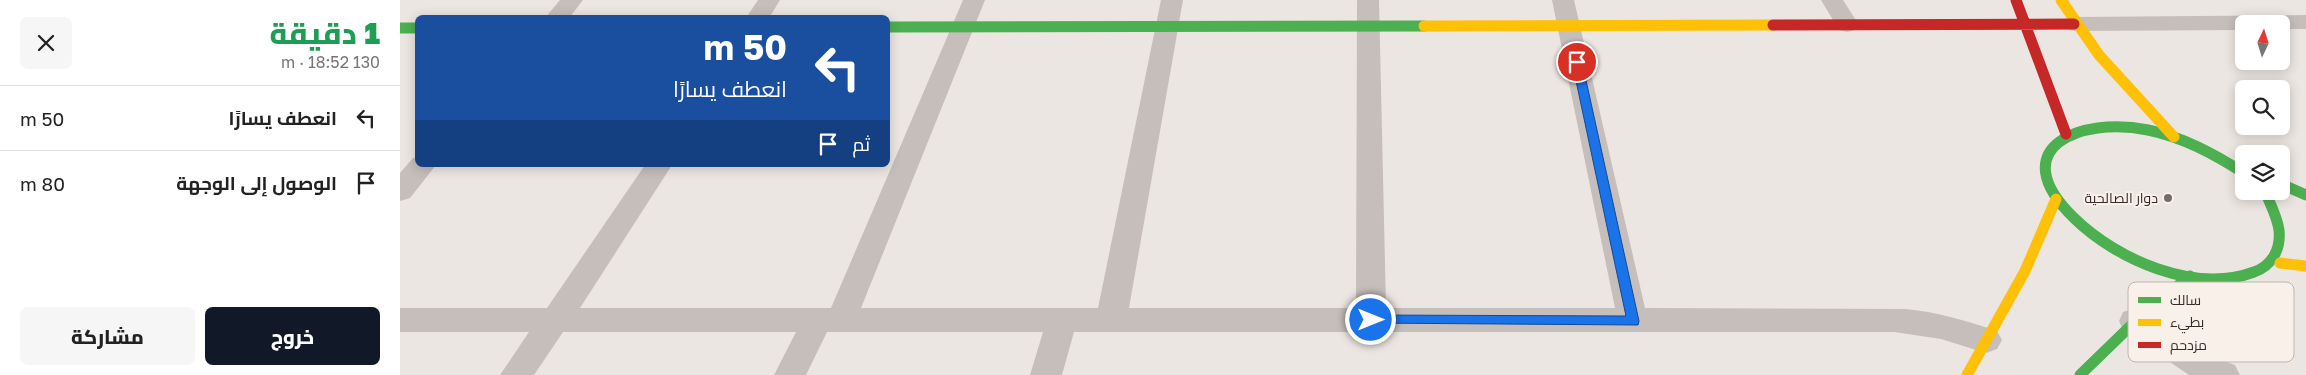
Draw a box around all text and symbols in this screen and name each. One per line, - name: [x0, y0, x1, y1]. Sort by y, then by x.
- text: 1 دقيقة: [270, 15, 380, 51]
- north arrow: [2235, 15, 2290, 70]
- map controls: [2235, 15, 2290, 200]
- button: close: [20, 17, 72, 69]
- text: 50 m: [703, 26, 787, 68]
- icon: left: [805, 35, 870, 100]
- pin: [1556, 41, 1598, 83]
- icon: arrive: [1563, 48, 1591, 76]
- text: 130 m · 18:52: [281, 52, 380, 72]
- text: انعطف يسارًا: [673, 75, 787, 102]
- button: search: [2235, 80, 2290, 135]
- icon: left: [352, 104, 380, 132]
- text: انعطف يسارًا: [229, 106, 337, 129]
- text: 50 m: [20, 107, 64, 130]
- icon: arrive: [814, 130, 842, 158]
- text: ثم: [852, 132, 870, 155]
- button: layers: [2235, 145, 2290, 200]
- icon: arrive: [352, 169, 380, 197]
- text: الوصول إلى الوجهة: [176, 171, 337, 194]
- text: 80 m: [20, 172, 65, 195]
- place label: دوار الصالحية: [2084, 189, 2158, 206]
- marker: دوار الصالحية: [2162, 192, 2174, 204]
- legend: [2128, 282, 2294, 362]
- text: سالك: [2170, 291, 2201, 308]
- position arrow: [1344, 293, 1396, 345]
- button: مشاركة: [20, 307, 195, 365]
- button: خروج: [205, 307, 380, 365]
- text: بطيء: [2170, 313, 2204, 334]
- text: مزدحم: [2170, 336, 2207, 355]

